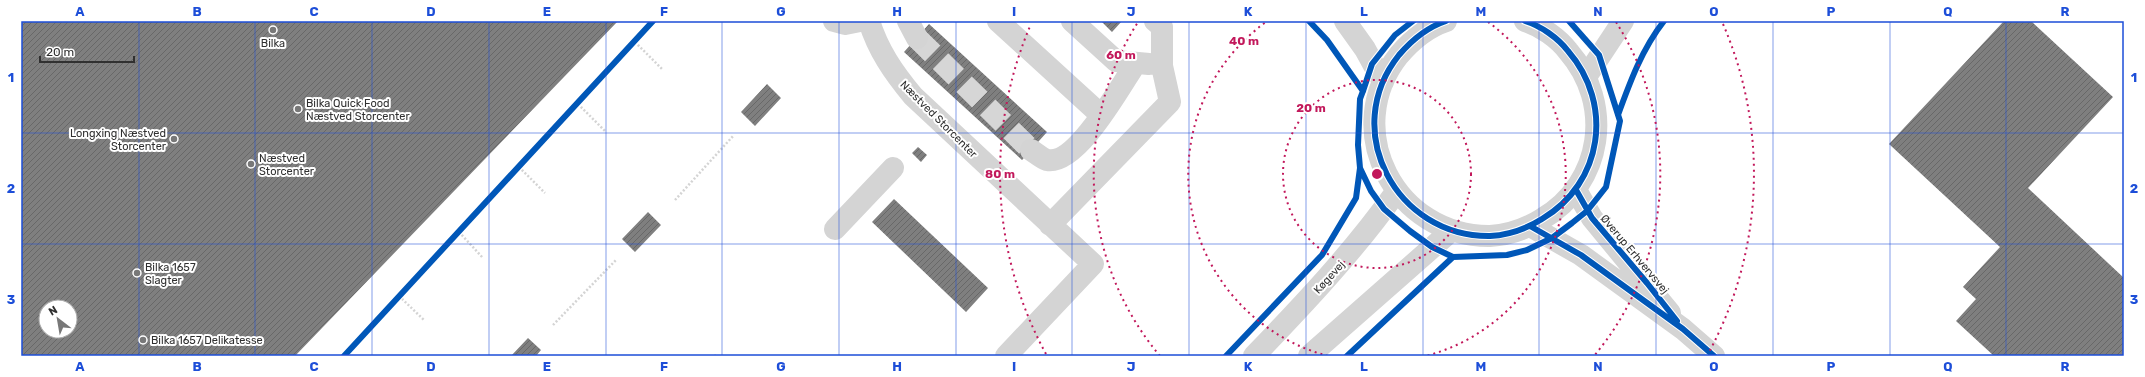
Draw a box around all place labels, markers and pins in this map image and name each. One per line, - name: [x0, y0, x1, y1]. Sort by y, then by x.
- marker: Bilka: [268, 25, 278, 35]
- place label: Bilka: [261, 37, 285, 50]
- place label: Bilka Quick Food Næstved Storcenter: [306, 97, 410, 123]
- marker: Bilka Quick Food Næstved Storcenter: [293, 104, 303, 114]
- place label: Longxing Næstved Storcenter: [70, 127, 167, 153]
- marker: Longxing Næstved Storcenter: [169, 134, 179, 144]
- place label: Næstved Storcenter: [259, 152, 315, 178]
- marker: Næstved Storcenter: [246, 159, 256, 169]
- centre of rings: [1370, 167, 1384, 181]
- place label: Bilka 1657 Slagter: [145, 261, 196, 287]
- marker: Bilka 1657 Slagter: [132, 268, 142, 278]
- place label: Bilka 1657 Delikatesse: [151, 334, 263, 347]
- marker: Bilka 1657 Delikatesse: [138, 335, 148, 345]

